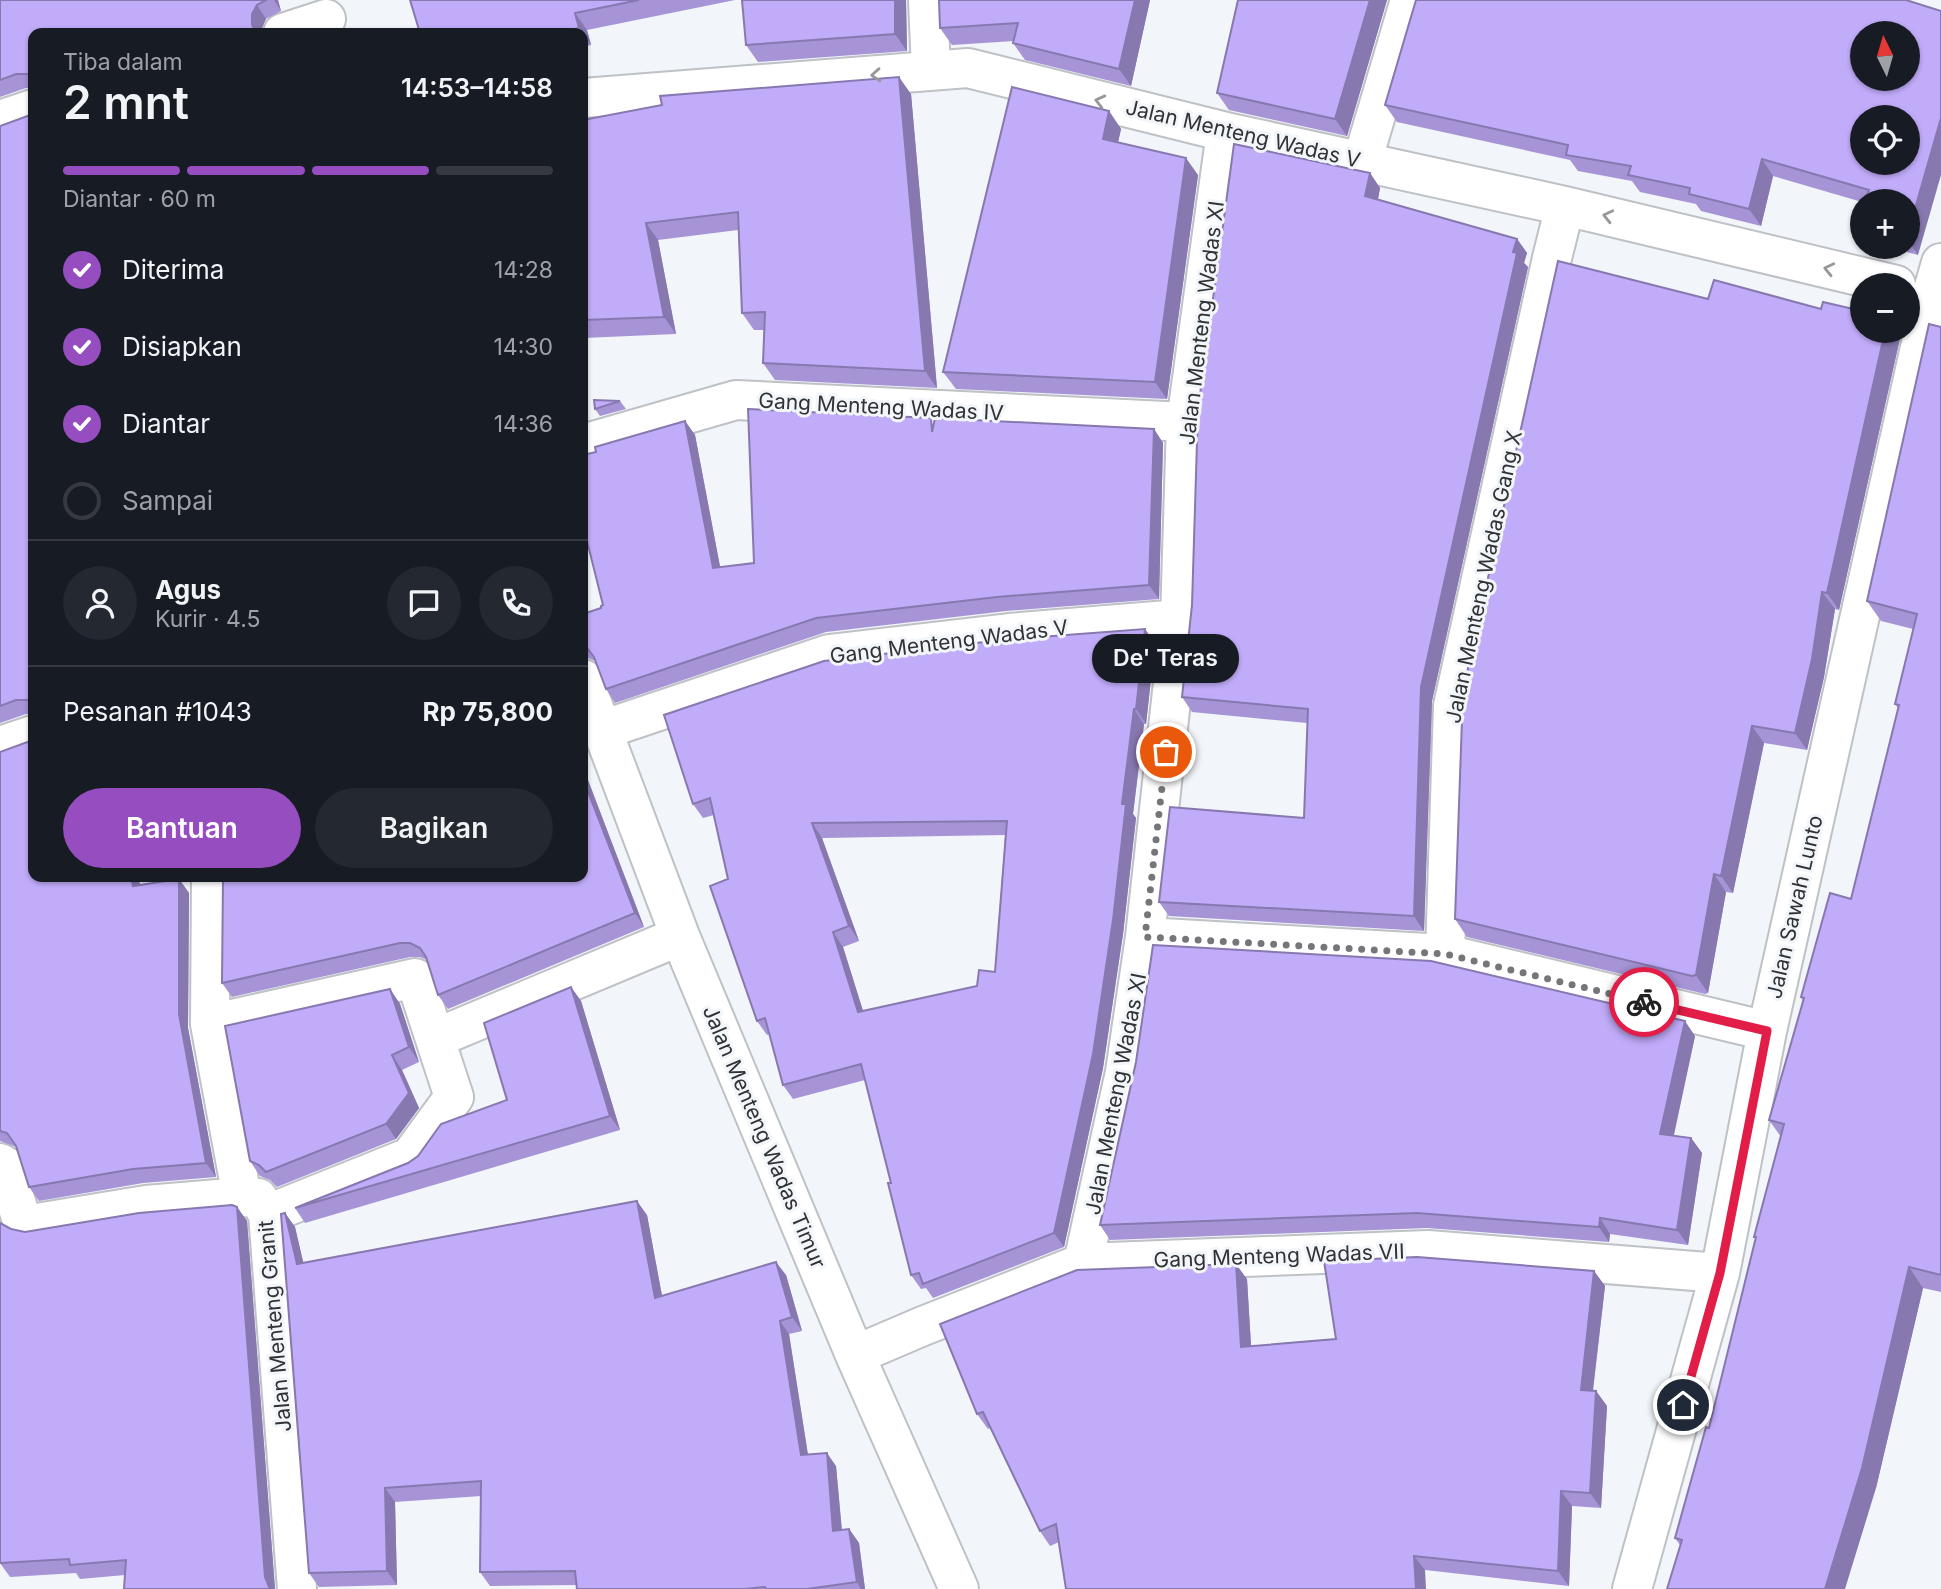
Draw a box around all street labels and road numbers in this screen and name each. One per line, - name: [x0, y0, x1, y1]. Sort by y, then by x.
- street label: Jalan Menteng Wadas V: [1123, 94, 1363, 173]
- street label: Jalan Menteng Wadas XI: [1174, 199, 1229, 446]
- street label: Gang Menteng Wadas IV: [758, 388, 1004, 425]
- street label: Jalan Menteng Wadas Gang X: [1440, 428, 1527, 726]
- street label: Gang Menteng Wadas V: [828, 614, 1070, 669]
- street label: Jalan Sawah Lunto: [1761, 813, 1828, 1001]
- street label: Jalan Menteng Wadas XI: [1080, 971, 1151, 1217]
- street label: Jalan Menteng Wadas Timur: [698, 1002, 831, 1272]
- street label: Jalan Menteng Granit: [253, 1219, 296, 1433]
- street label: Gang Menteng Wadas VII: [1153, 1239, 1405, 1272]

